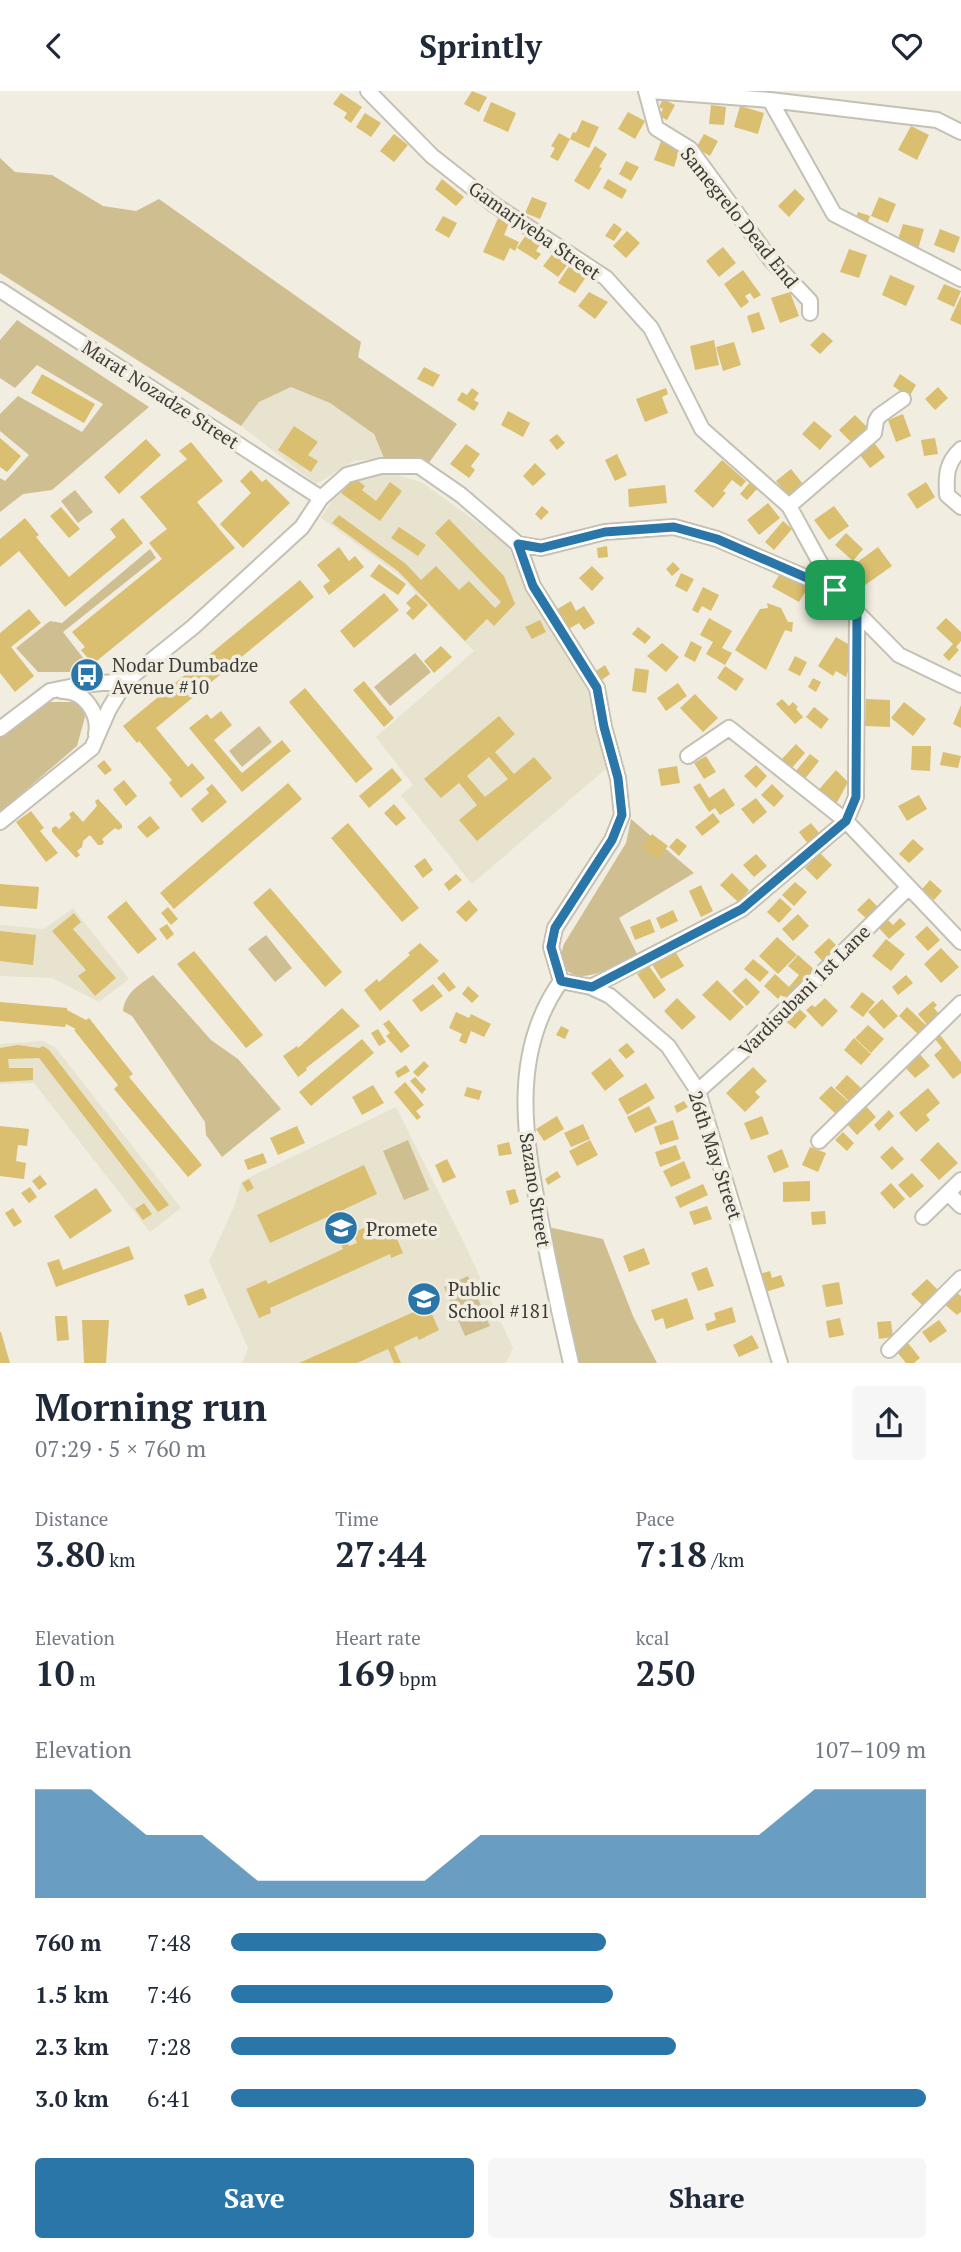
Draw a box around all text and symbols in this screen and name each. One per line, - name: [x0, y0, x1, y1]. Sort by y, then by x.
- text: Sprintly: [419, 25, 542, 67]
- icon: back: [35, 27, 73, 65]
- icon: heart: [888, 27, 926, 65]
- street label: Samegrelo Dead End: [676, 141, 805, 293]
- street label: Gamarjveba Street: [464, 175, 606, 285]
- street label: Marat Nozadze Street: [78, 334, 244, 454]
- pin: [805, 560, 865, 620]
- icon: arrive: [816, 571, 854, 609]
- place label: Nodar Dumbadze Avenue #10: [112, 652, 258, 699]
- bus stop icon: Nodar Dumbadze Avenue #10: [68, 656, 106, 694]
- street label: Vardisubani 1st Lane: [733, 919, 875, 1061]
- street label: 26th May Street: [683, 1087, 749, 1223]
- street label: Sazano Street: [515, 1131, 557, 1249]
- school or university icon: Promete: [322, 1209, 360, 1247]
- place label: Promete: [366, 1216, 438, 1241]
- place label: Public School #181: [448, 1276, 550, 1323]
- school or university icon: Public School #181: [405, 1280, 443, 1318]
- text: Morning run: [35, 1382, 267, 1432]
- button: share: [852, 1386, 926, 1460]
- text: 07:29 · 5 × 760 m: [35, 1433, 206, 1464]
- text: Distance: [35, 1506, 108, 1531]
- text: Time: [335, 1506, 379, 1531]
- text: Pace: [636, 1506, 675, 1531]
- text: 3.80: [35, 1531, 105, 1577]
- text: 27:44: [335, 1531, 426, 1577]
- text: 7:18: [636, 1531, 707, 1577]
- text: km: [105, 1547, 136, 1572]
- text: /km: [707, 1547, 744, 1572]
- text: Elevation: [35, 1625, 115, 1650]
- text: Heart rate: [335, 1625, 421, 1650]
- text: kcal: [636, 1625, 669, 1650]
- text: 10: [35, 1650, 75, 1696]
- text: 169: [335, 1650, 395, 1696]
- text: 250: [636, 1650, 695, 1696]
- text: m: [75, 1666, 96, 1691]
- text: bpm: [395, 1666, 437, 1691]
- text: Elevation: [35, 1734, 132, 1765]
- text: 107–109 m: [814, 1734, 926, 1765]
- text: 760 m: [35, 1927, 101, 1958]
- text: 7:48: [147, 1927, 191, 1958]
- text: 1.5 km: [35, 1979, 109, 2010]
- text: 7:46: [147, 1979, 191, 2010]
- text: 2.3 km: [35, 2031, 109, 2062]
- text: 7:28: [147, 2031, 191, 2062]
- text: 3.0 km: [35, 2083, 109, 2114]
- text: 6:41: [147, 2083, 191, 2114]
- button: Save: [35, 2158, 474, 2238]
- button: Share: [488, 2158, 926, 2238]

